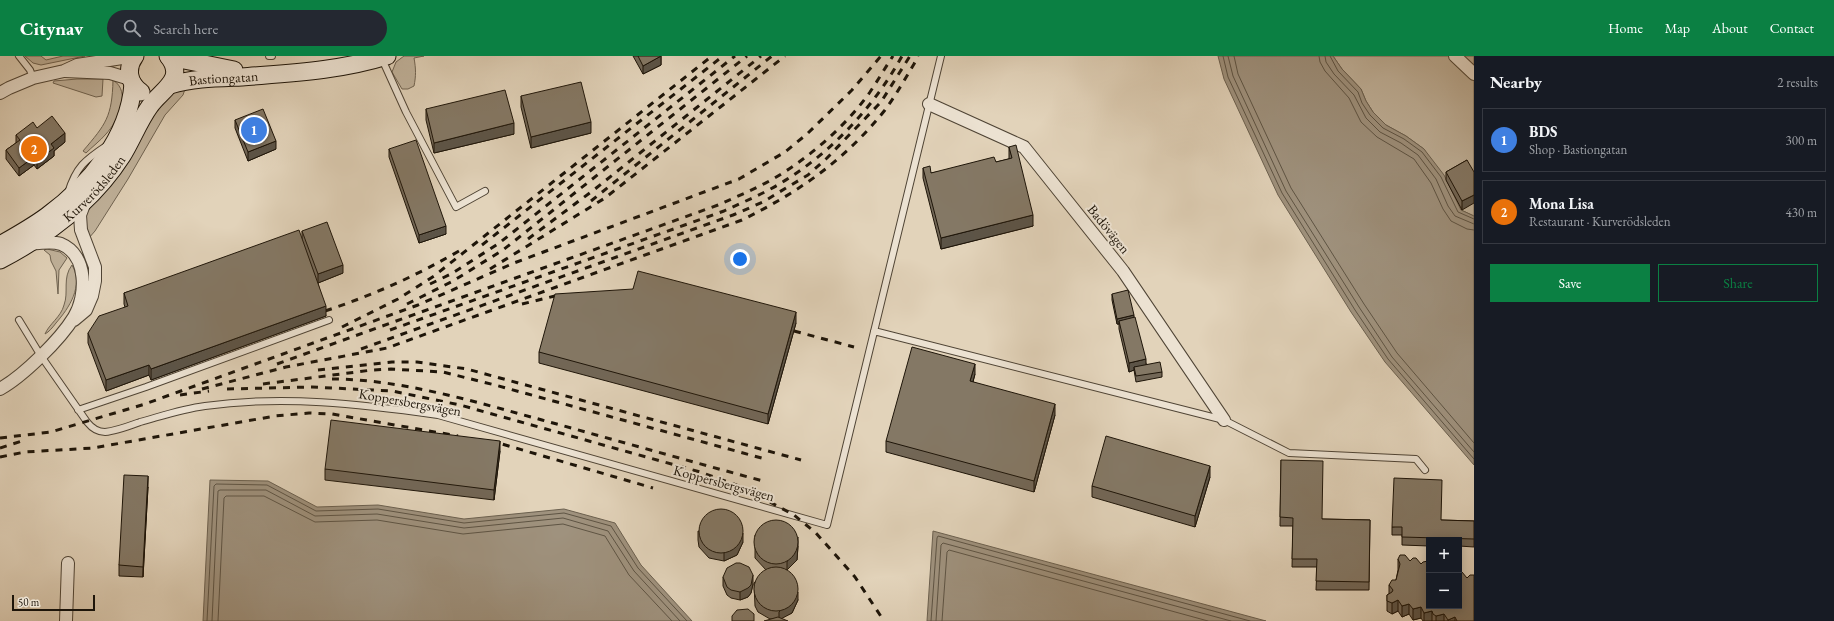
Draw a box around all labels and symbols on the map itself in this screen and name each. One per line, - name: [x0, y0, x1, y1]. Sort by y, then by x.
- street label: Bastiongatan: [187, 67, 259, 90]
- pin: 1: [241, 115, 267, 145]
- pin: 2: [21, 134, 47, 164]
- street label: Kurverödsleden: [59, 151, 129, 226]
- street label: Badövägen: [1084, 201, 1135, 258]
- your location: [730, 249, 750, 269]
- street label: Koppersbergsvägen: [357, 384, 463, 420]
- street label: Koppersbergsvägen: [671, 461, 777, 505]
- scale bar: [12, 593, 95, 612]

